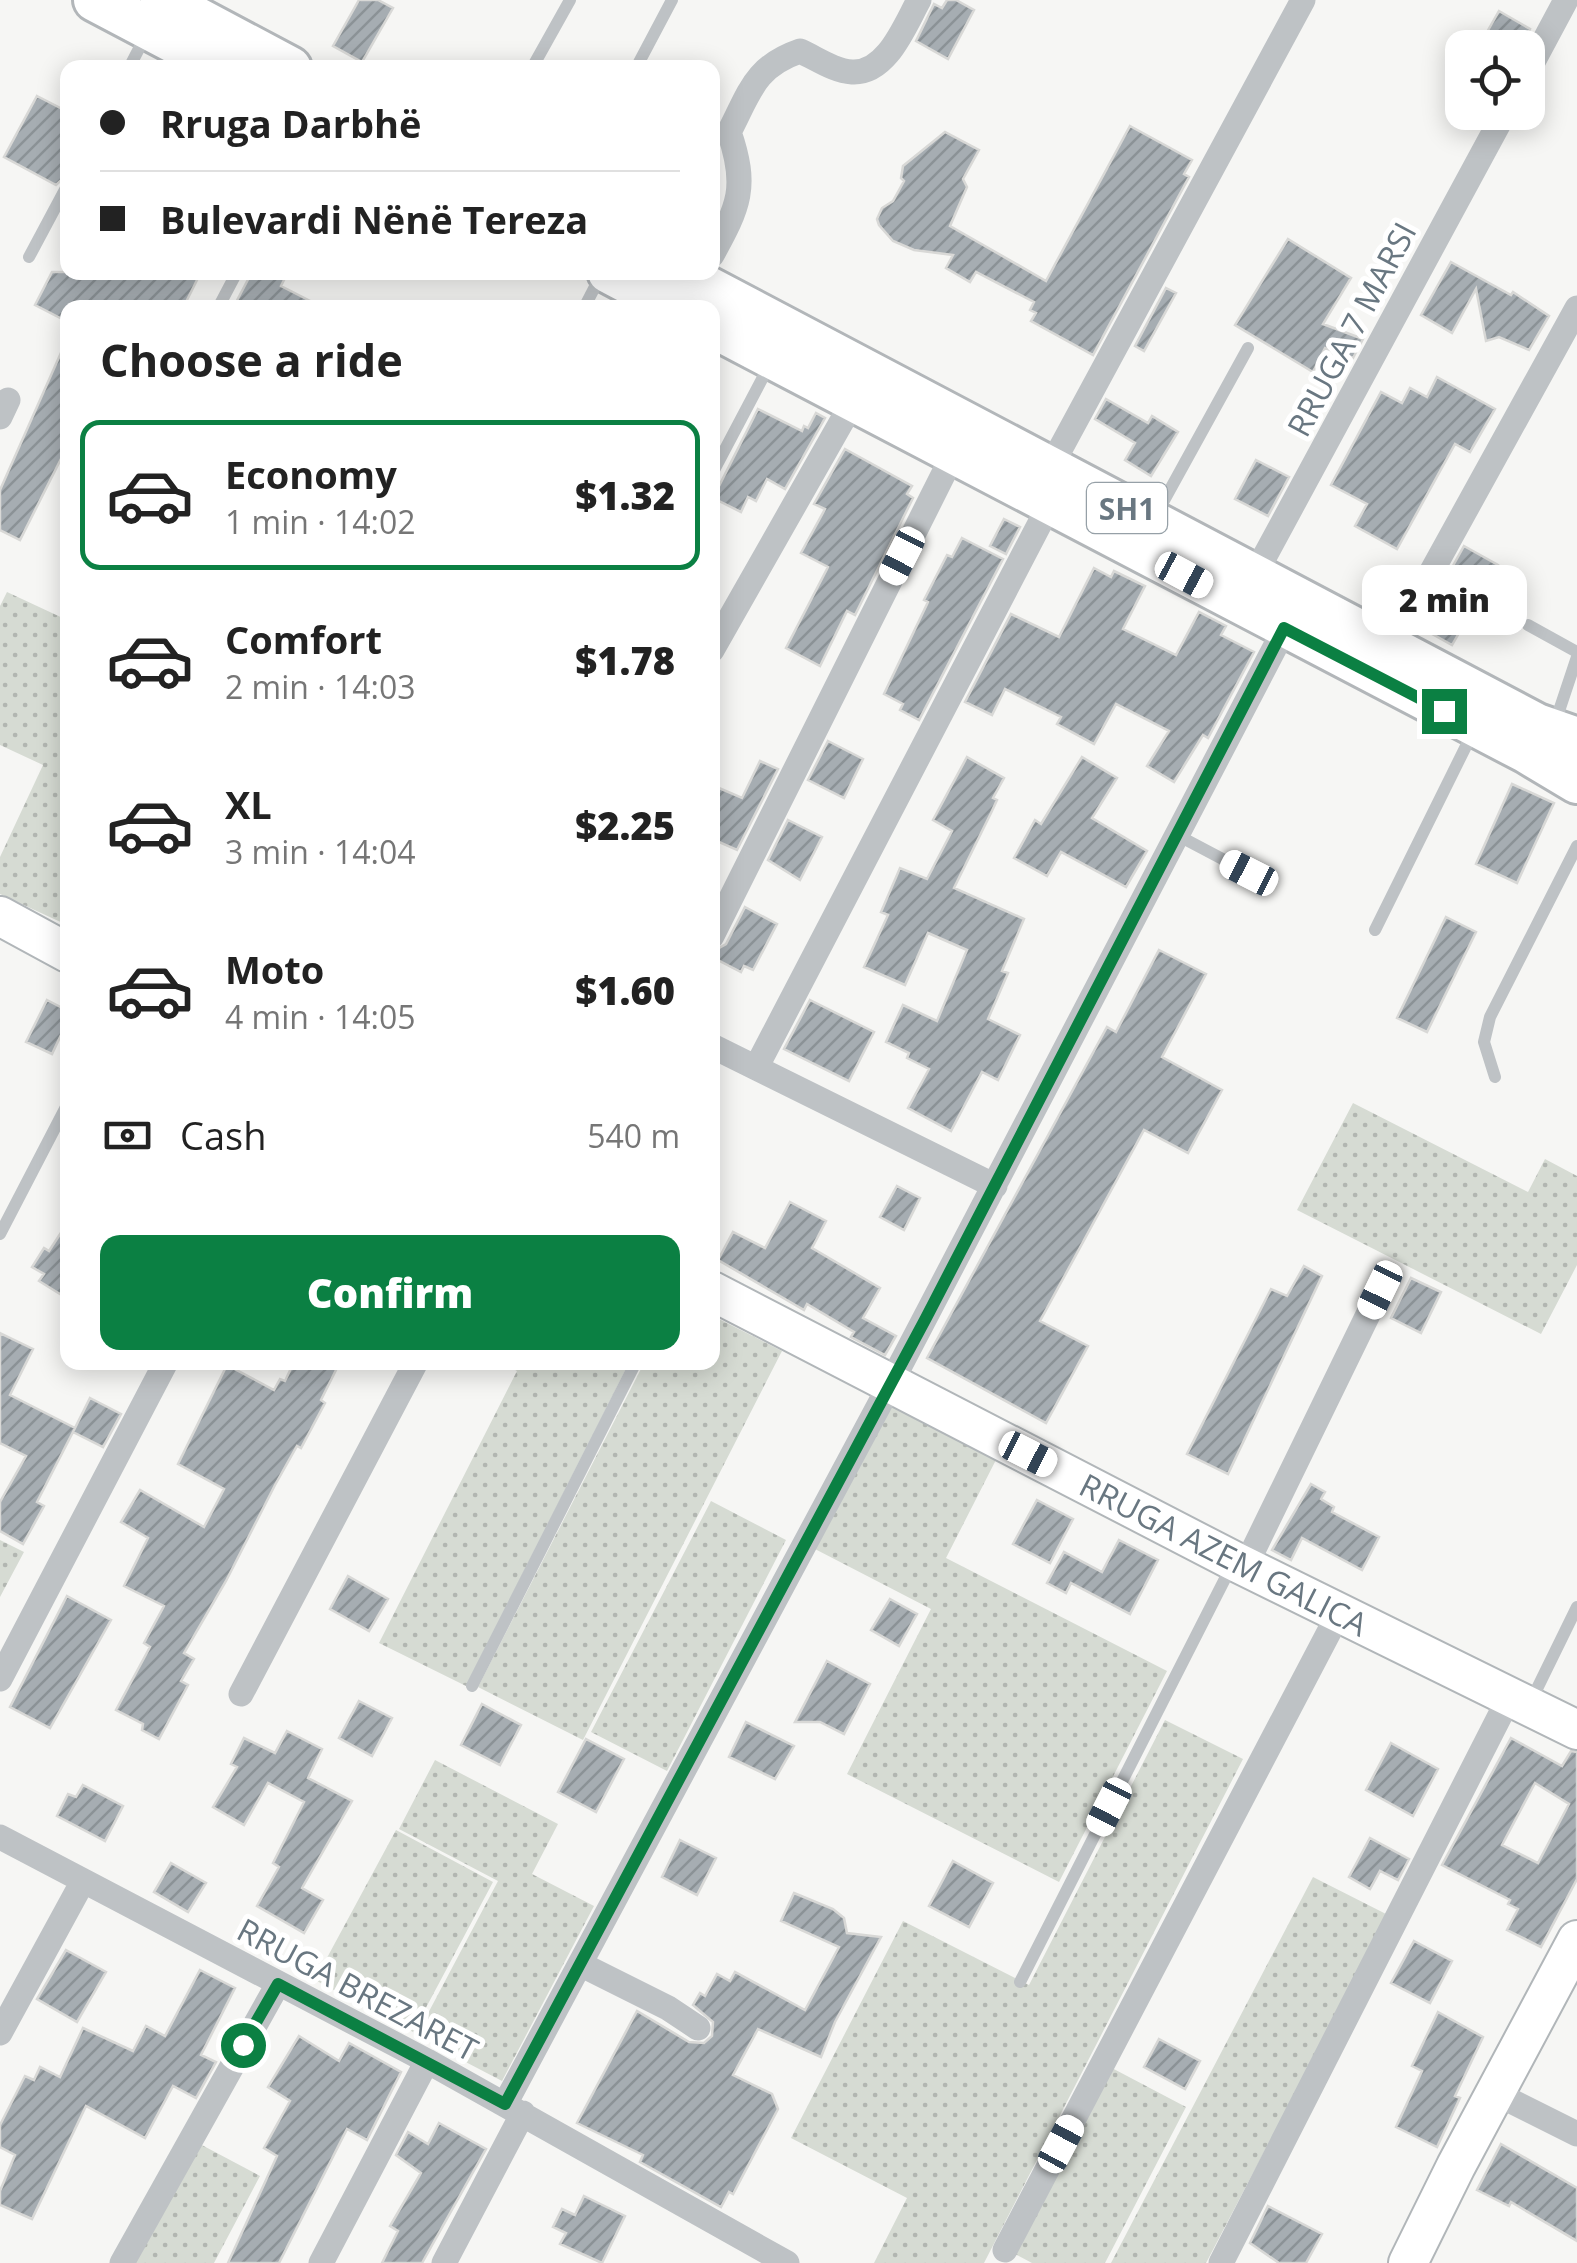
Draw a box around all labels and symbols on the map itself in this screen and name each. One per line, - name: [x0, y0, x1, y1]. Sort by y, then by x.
- street label: RRUGA 7 MARSI: [1277, 214, 1425, 444]
- road number: SH1: [1087, 483, 1167, 533]
- car: [875, 522, 929, 590]
- car: [1150, 548, 1218, 602]
- callout: 2 min: [1362, 566, 1526, 636]
- route end: [1422, 689, 1467, 734]
- car: [1215, 846, 1283, 900]
- car: [1353, 1256, 1407, 1324]
- car: [994, 1427, 1062, 1481]
- street label: RRUGA AZEM GALICA: [1073, 1463, 1376, 1646]
- car: [1082, 1773, 1136, 1841]
- street label: RRUGA BREZARET: [230, 1907, 486, 2071]
- route start: [221, 2023, 266, 2068]
- car: [1034, 2110, 1088, 2178]

